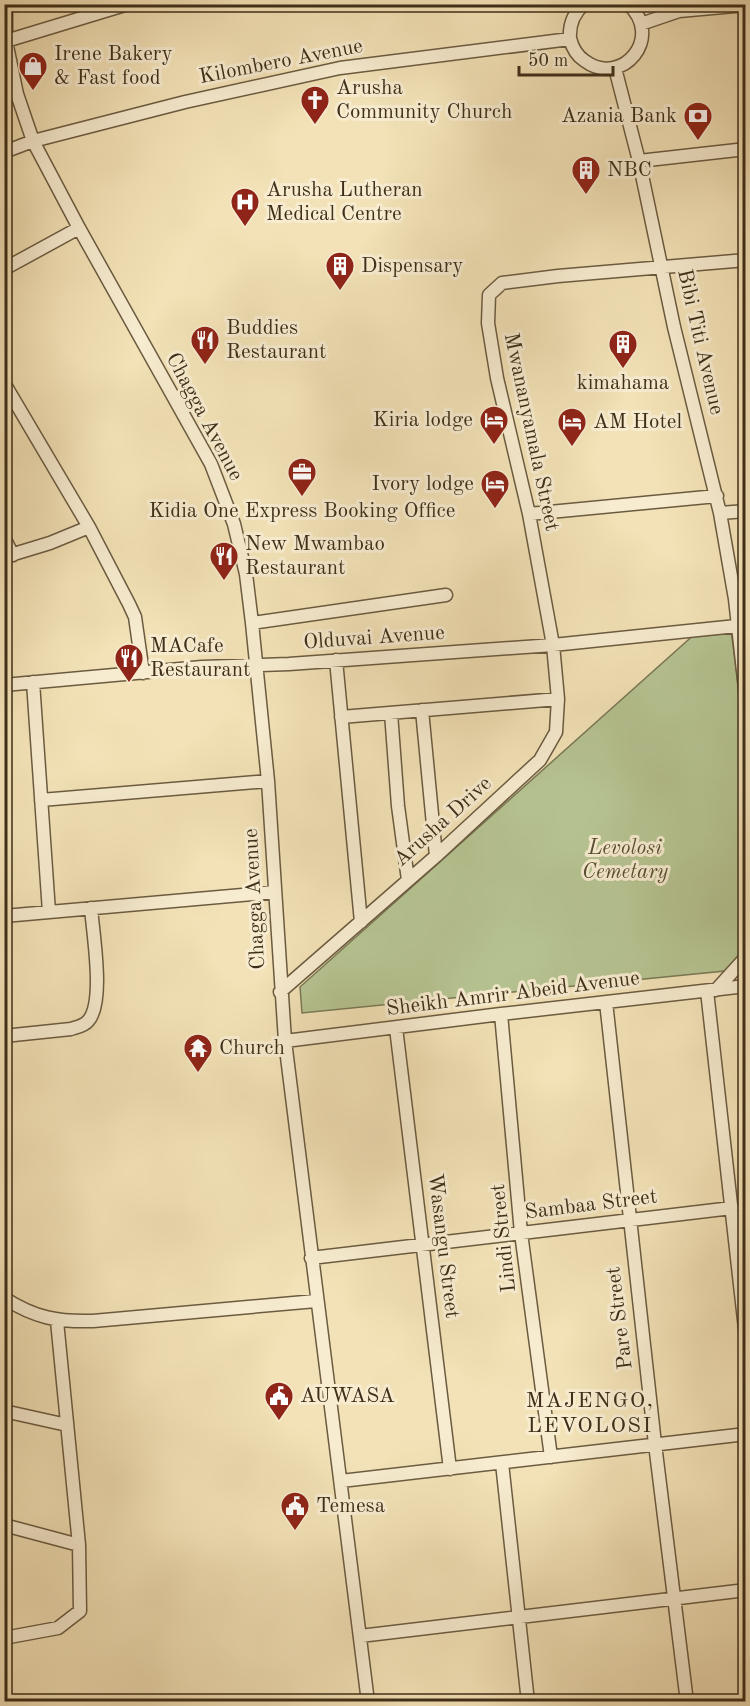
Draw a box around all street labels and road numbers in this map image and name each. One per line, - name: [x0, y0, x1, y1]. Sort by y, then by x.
- street label: Kilombero Avenue: [197, 36, 365, 88]
- street label: Bibi Titi Avenue: [673, 267, 727, 417]
- street label: Mwananyamala Street: [500, 331, 562, 533]
- street label: Chagga Avenue: [162, 350, 246, 484]
- street label: Olduvai Avenue: [303, 623, 445, 653]
- street label: Arusha Drive: [390, 773, 496, 871]
- street label: Chagga Avenue: [241, 828, 269, 970]
- street label: Sheikh Amrir Abeid Avenue: [385, 968, 641, 1020]
- street label: Wasangu Street: [424, 1172, 462, 1320]
- street label: Lindi Street: [488, 1183, 520, 1293]
- street label: Sambaa Street: [524, 1186, 658, 1224]
- street label: Pare Street: [603, 1265, 637, 1371]

